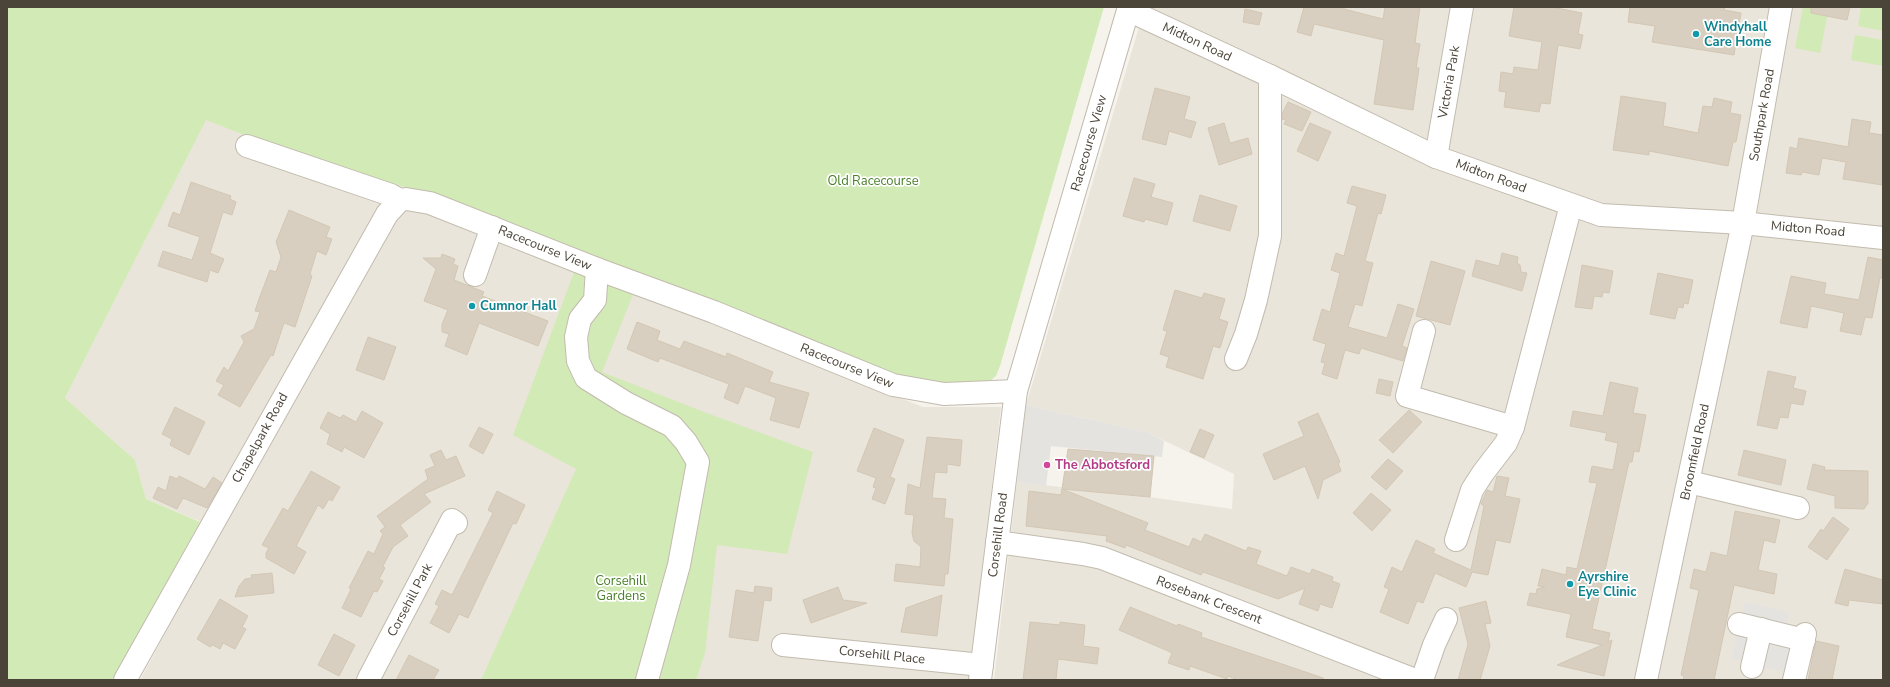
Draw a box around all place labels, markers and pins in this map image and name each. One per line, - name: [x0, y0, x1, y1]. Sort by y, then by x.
- place label: Windyhall Care Home: [1704, 18, 1771, 51]
- marker: Windyhall Care Home: [1691, 29, 1701, 39]
- place label: Cumnor Hall: [480, 297, 558, 315]
- marker: Cumnor Hall: [467, 301, 477, 311]
- place label: The Abbotsford: [1055, 456, 1150, 474]
- marker: The Abbotsford: [1042, 460, 1052, 470]
- place label: Ayrshire Eye Clinic: [1578, 568, 1636, 601]
- marker: Ayrshire Eye Clinic: [1565, 579, 1575, 589]

